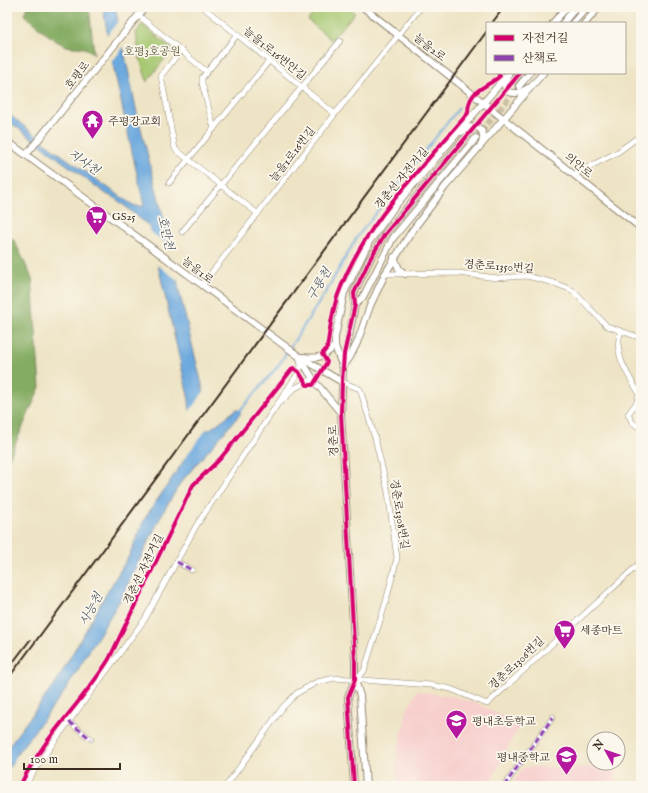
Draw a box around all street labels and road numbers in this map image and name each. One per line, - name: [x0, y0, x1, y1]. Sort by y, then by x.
- street label: 늘을1로16번안길: [240, 24, 309, 83]
- street label: 늘을2로: [410, 31, 449, 65]
- street label: 호평로: [63, 58, 93, 93]
- street label: 늘을1로16번길: [267, 124, 319, 185]
- street label: 경춘선 자전거길: [372, 145, 432, 213]
- street label: 의안로: [562, 150, 595, 181]
- street label: 늘을1로: [179, 254, 216, 287]
- street label: 경춘로1350번길: [463, 258, 535, 276]
- street label: 경춘로: [326, 424, 342, 457]
- street label: 경춘로1308번길: [387, 478, 411, 550]
- street label: 경춘선 자전거길: [121, 532, 167, 607]
- street label: 경춘로1306번길: [486, 634, 548, 693]

